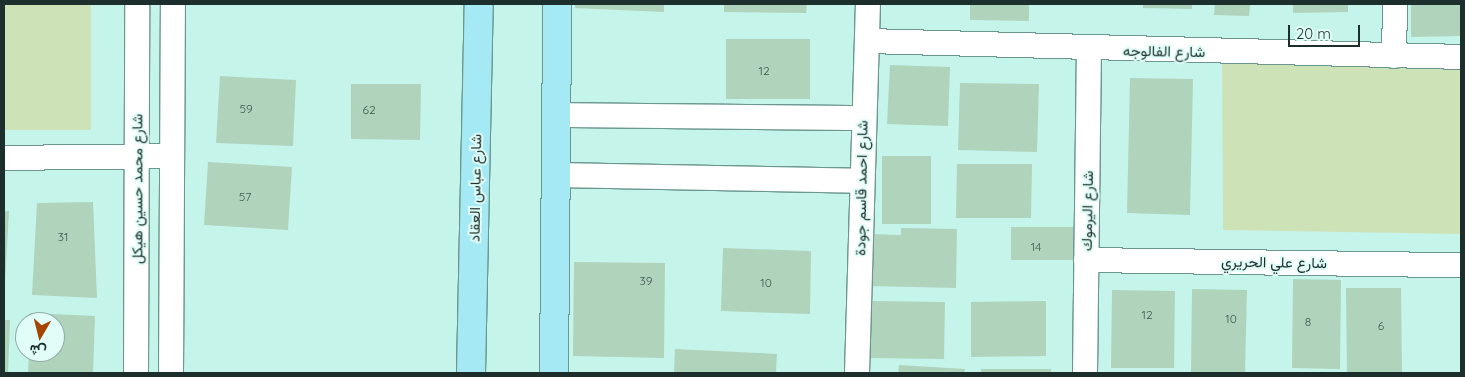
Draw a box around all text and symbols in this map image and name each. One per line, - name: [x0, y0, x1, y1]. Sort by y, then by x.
- scale bar: [1290, 15, 1362, 47]
- text: 20 m: [1296, 24, 1331, 43]
- street label: شارع الفالوجه: [1123, 41, 1205, 61]
- house number: 12: [758, 64, 770, 78]
- house number: 59: [239, 102, 253, 116]
- house number: 62: [362, 103, 376, 117]
- street label: شارع محمد حسين هيكل: [128, 114, 146, 264]
- street label: شارع احمد قاسم جودة: [851, 120, 871, 256]
- street label: شارع عباس العقاد: [465, 134, 485, 242]
- street label: شارع اليرموك: [1077, 171, 1097, 251]
- house number: 57: [239, 190, 251, 204]
- house number: 31: [58, 230, 68, 244]
- house number: 14: [1031, 240, 1041, 254]
- street label: شارع علي الحريري: [1221, 252, 1327, 272]
- house number: 39: [640, 274, 652, 288]
- house number: 10: [760, 276, 772, 290]
- house number: 12: [1141, 308, 1153, 322]
- north arrow: [15, 312, 65, 362]
- house number: 10: [1225, 312, 1237, 326]
- house number: 8: [1305, 315, 1311, 329]
- house number: 6: [1378, 319, 1384, 333]
- text: ش: [28, 341, 48, 361]

